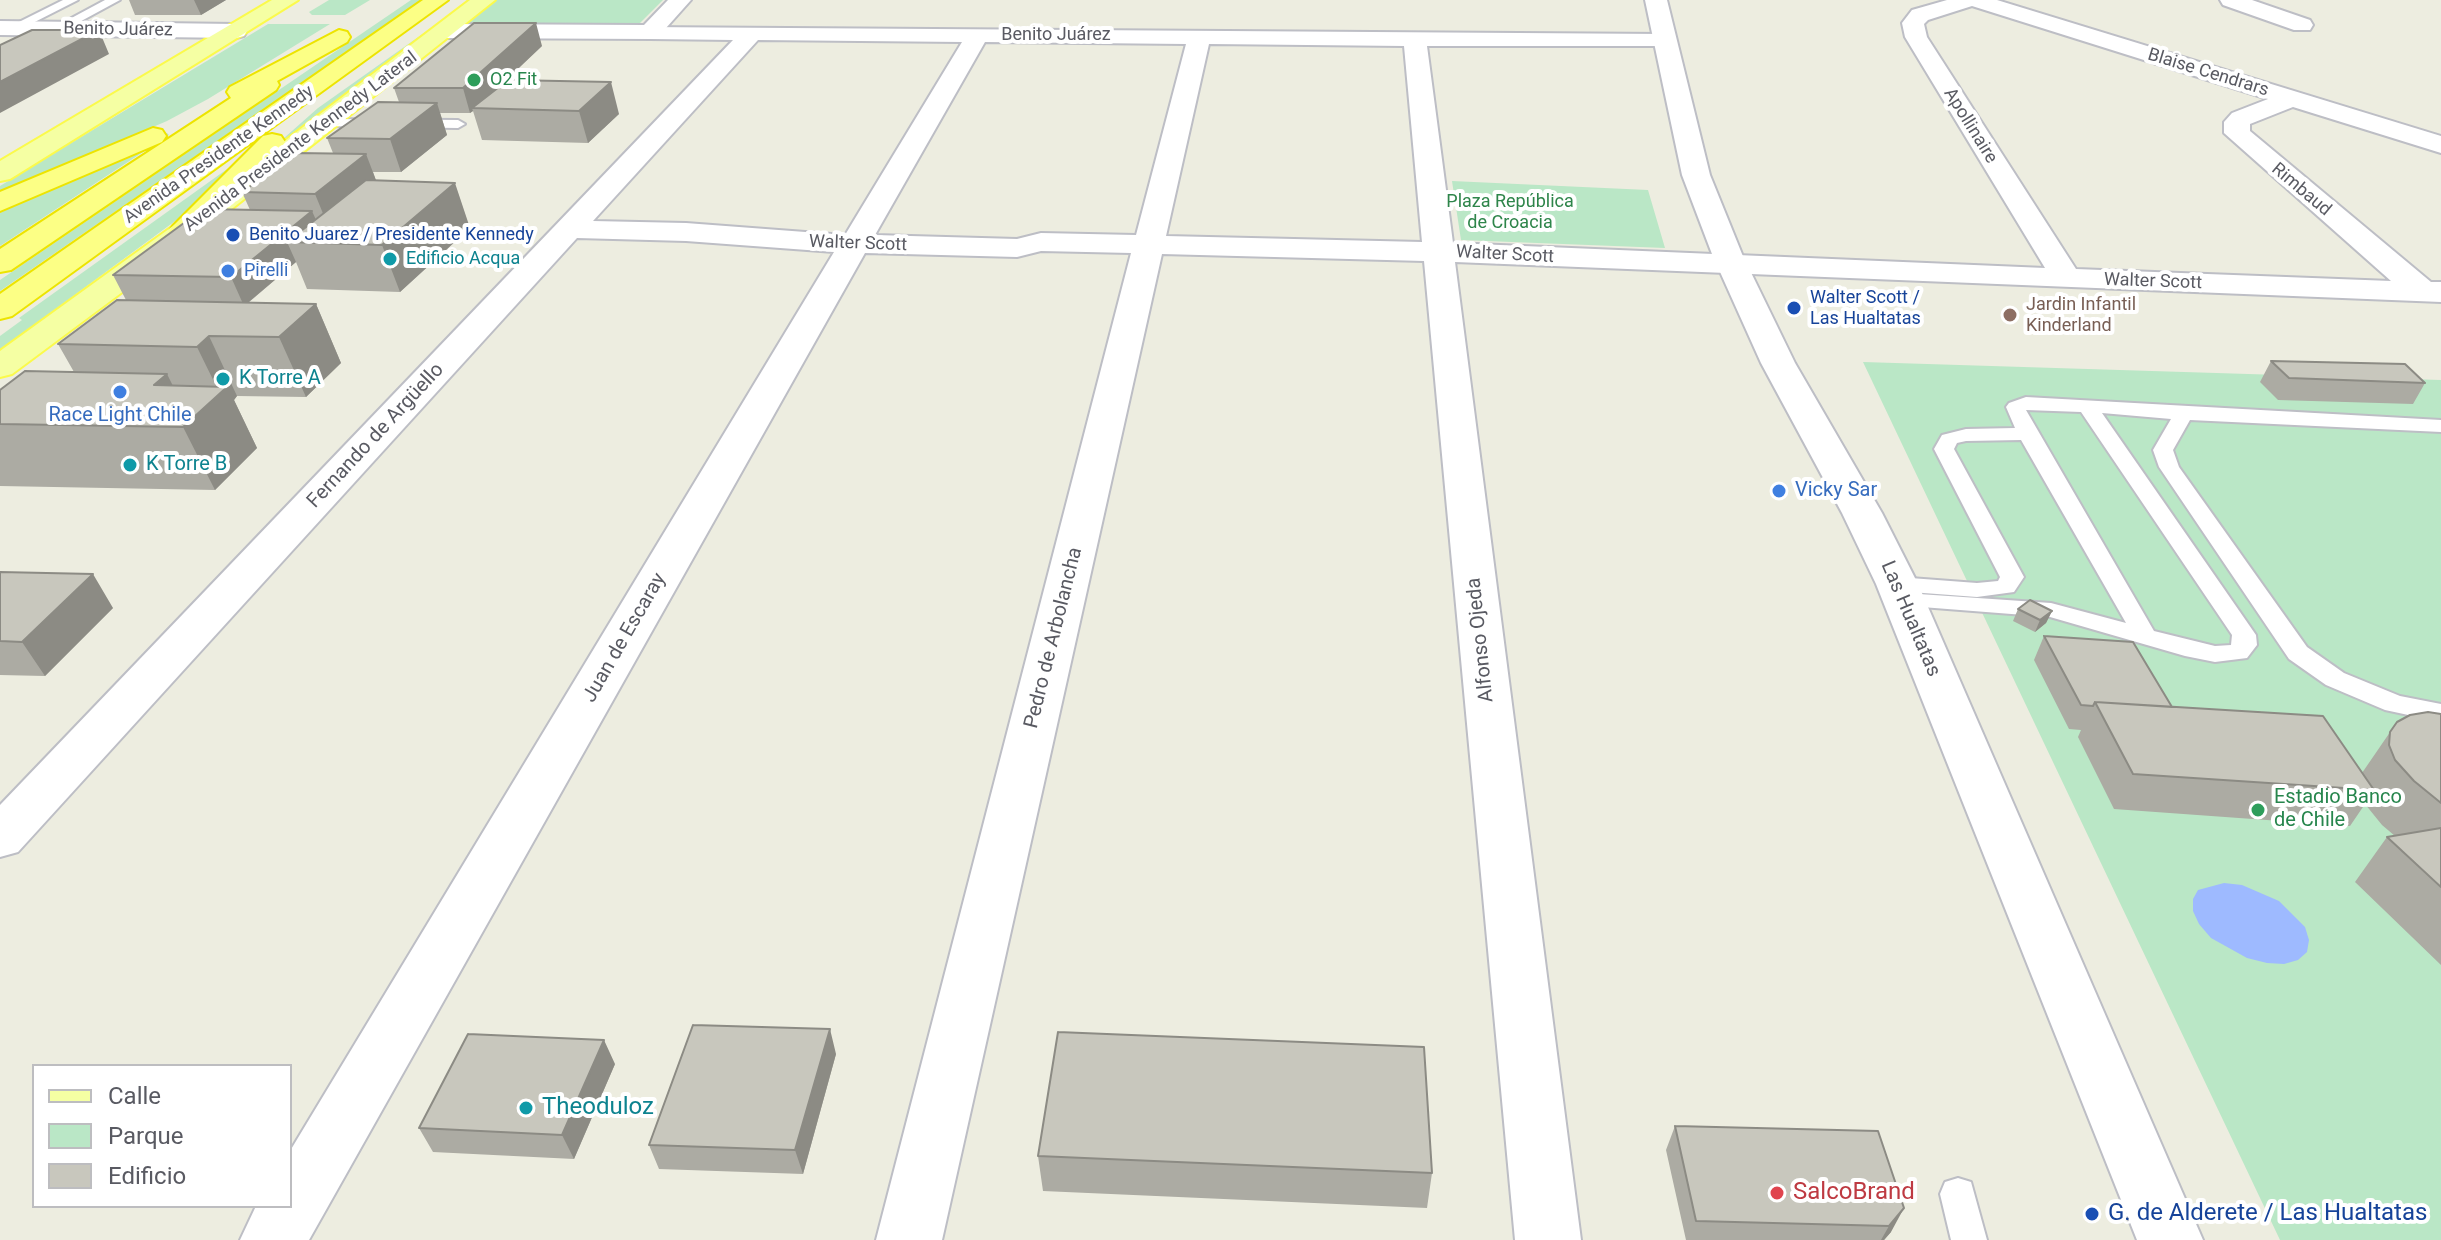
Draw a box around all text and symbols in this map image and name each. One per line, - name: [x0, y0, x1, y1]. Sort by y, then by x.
- street label: Benito Juárez: [63, 18, 173, 42]
- street label: Benito Juárez: [1001, 24, 1111, 46]
- street label: Blaise Cendrars: [2145, 44, 2271, 102]
- street label: Avenida Presidente Kennedy Lateral: [180, 47, 422, 237]
- place label: O2 Fit: [490, 69, 537, 91]
- marker: O2 Fit: [465, 71, 483, 89]
- street label: Avenida Presidente Kennedy: [120, 81, 318, 229]
- street label: Apollinaire: [1938, 84, 2002, 168]
- street label: Rimbaud: [2267, 159, 2335, 221]
- park label: Plaza República de Croacia: [1446, 191, 1574, 234]
- place label: Benito Juarez / Presidente Kennedy: [249, 224, 534, 246]
- marker: Benito Juarez / Presidente Kennedy: [224, 226, 242, 244]
- street label: Walter Scott: [809, 231, 907, 257]
- street label: Walter Scott: [1456, 242, 1554, 268]
- place label: Edificio Acqua: [406, 248, 520, 270]
- marker: Edificio Acqua: [381, 250, 399, 268]
- place label: Pirelli: [244, 260, 288, 282]
- marker: Pirelli: [219, 262, 237, 280]
- street label: Walter Scott: [2104, 269, 2202, 295]
- place label: Walter Scott / Las Hualtatas: [1810, 287, 1921, 330]
- place label: Jardin Infantil Kinderland: [2026, 294, 2136, 336]
- marker: Walter Scott / Las Hualtatas: [1785, 299, 1803, 317]
- marker: Jardin Infantil Kinderland: [2001, 306, 2019, 324]
- street label: Fernando de Argüello: [303, 359, 449, 513]
- place label: K Torre A: [239, 367, 321, 391]
- marker: K Torre A: [214, 370, 232, 388]
- marker: Race Light Chile: [111, 383, 129, 401]
- place label: Race Light Chile: [49, 404, 191, 428]
- place label: K Torre B: [146, 453, 227, 477]
- marker: K Torre B: [121, 456, 139, 474]
- place label: Vicky Sar: [1795, 479, 1877, 503]
- marker: Vicky Sar: [1770, 482, 1788, 500]
- street label: Pedro de Arbolancha: [1020, 545, 1088, 731]
- street label: Las Hualtatas: [1875, 558, 1945, 680]
- street label: Juan de Escaray: [578, 569, 672, 707]
- street label: Alfonso Ojeda: [1463, 576, 1499, 704]
- place label: Estadio Banco de Chile: [2274, 786, 2402, 833]
- marker: Estadio Banco de Chile: [2249, 801, 2267, 819]
- legend: [32, 1064, 292, 1208]
- text: Calle: [108, 1082, 161, 1110]
- place label: Theoduloz: [542, 1094, 654, 1122]
- marker: Theoduloz: [517, 1099, 535, 1117]
- text: Parque: [108, 1122, 184, 1150]
- text: Edificio: [108, 1162, 186, 1190]
- place label: SalcoBrand: [1793, 1179, 1915, 1207]
- marker: SalcoBrand: [1768, 1184, 1786, 1202]
- place label: G. de Alderete / Las Hualtatas: [2108, 1200, 2427, 1228]
- marker: G. de Alderete / Las Hualtatas: [2083, 1205, 2101, 1223]

